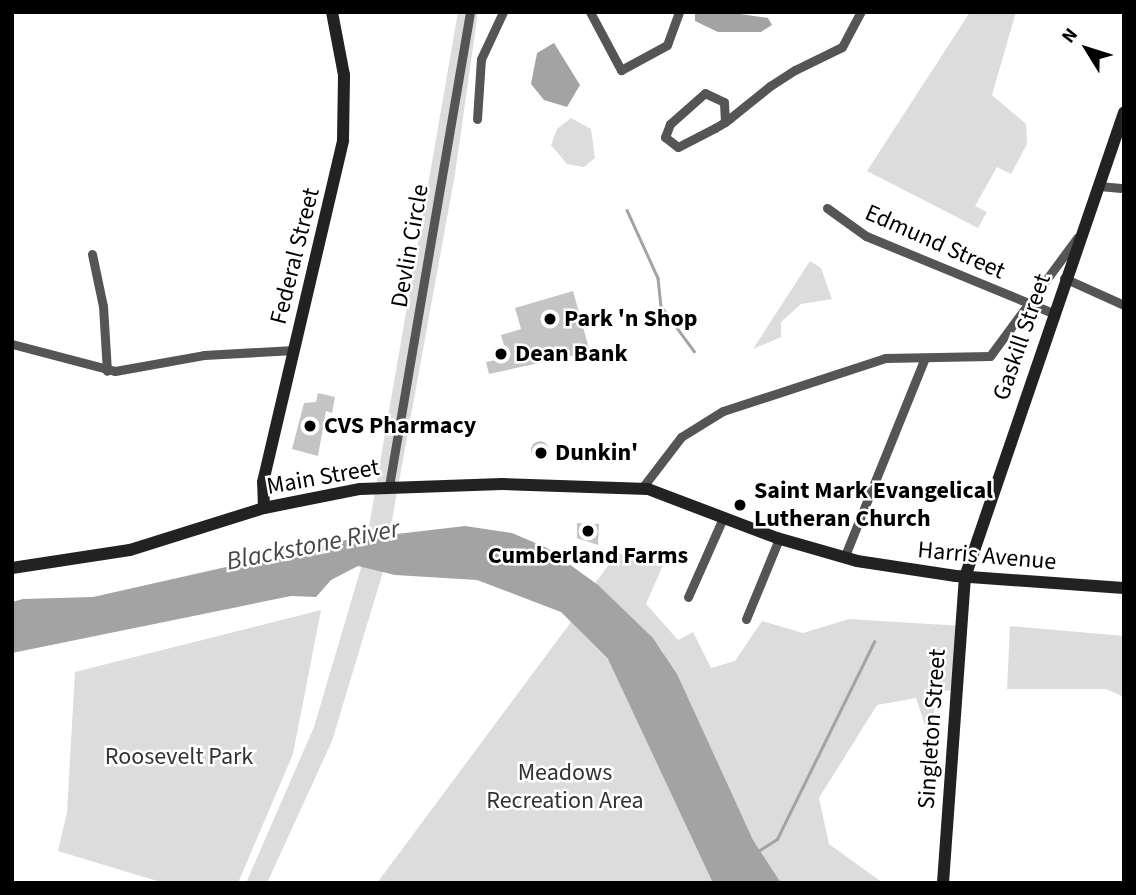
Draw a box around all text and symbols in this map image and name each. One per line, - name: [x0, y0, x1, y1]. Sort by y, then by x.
- north arrow: [1052, 14, 1122, 84]
- text: N: [1056, 22, 1085, 49]
- street label: Devlin Circle: [385, 182, 435, 310]
- street label: Federal Street: [264, 185, 326, 327]
- street label: Edmund Street: [861, 198, 1009, 286]
- street label: Gaskill Street: [987, 270, 1057, 404]
- place label: Park 'n Shop: [564, 305, 697, 333]
- marker: Park 'n Shop: [542, 311, 558, 327]
- place label: Dean Bank: [515, 340, 628, 368]
- marker: Dean Bank: [493, 346, 509, 362]
- place label: CVS Pharmacy: [324, 412, 476, 440]
- marker: CVS Pharmacy: [302, 418, 318, 434]
- place label: Dunkin': [555, 439, 638, 467]
- marker: Dunkin': [533, 445, 549, 461]
- street label: Main Street: [265, 453, 381, 501]
- place label: Saint Mark Evangelical Lutheran Church: [754, 477, 993, 533]
- marker: Saint Mark Evangelical Lutheran Church: [732, 497, 748, 513]
- water label: Blackstone River: [224, 513, 402, 577]
- marker: Cumberland Farms: [580, 523, 596, 539]
- street label: Harris Avenue: [916, 536, 1058, 576]
- place label: Cumberland Farms: [488, 542, 688, 570]
- street label: Singleton Street: [912, 648, 952, 810]
- park label: Roosevelt Park: [105, 743, 253, 771]
- park label: Meadows Recreation Area: [486, 759, 644, 815]

